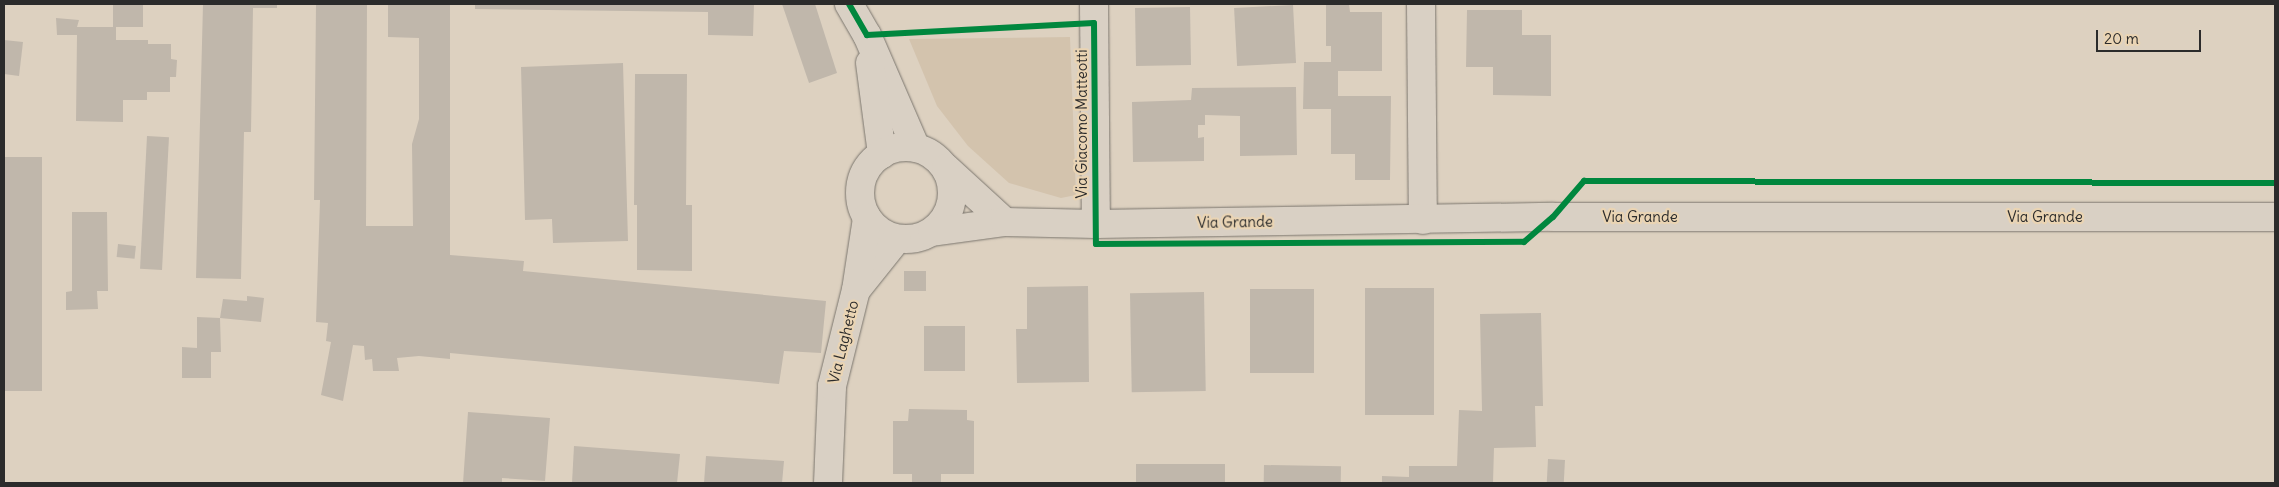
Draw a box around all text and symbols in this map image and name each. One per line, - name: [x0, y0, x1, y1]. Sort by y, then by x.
- scale bar: [2099, 20, 2204, 52]
- text: 20 m: [2104, 29, 2139, 48]
- street label: Via Giacomo Matteotti: [1073, 49, 1091, 199]
- street label: Via Grande: [1602, 208, 1678, 226]
- street label: Via Grande: [2007, 208, 2083, 226]
- street label: Via Grande: [1197, 212, 1273, 232]
- street label: Via Laghetto: [824, 299, 862, 385]

